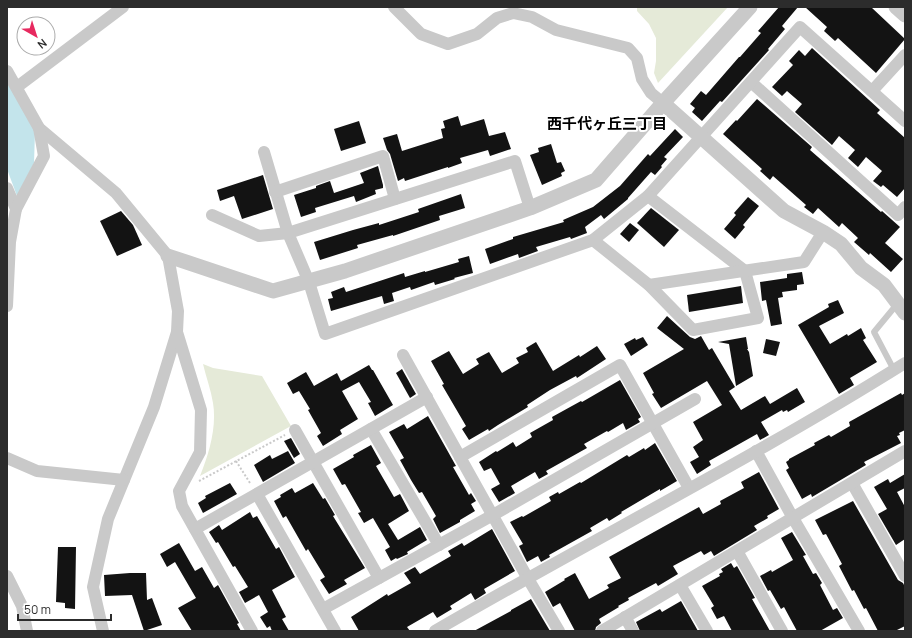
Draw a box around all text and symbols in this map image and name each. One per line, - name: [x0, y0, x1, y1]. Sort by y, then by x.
- north arrow: [16, 16, 56, 56]
- text: N: [35, 36, 50, 53]
- district label: 西千代ヶ丘三丁目: [547, 113, 667, 134]
- scale bar: [18, 596, 111, 622]
- text: 50 m: [24, 601, 51, 618]

